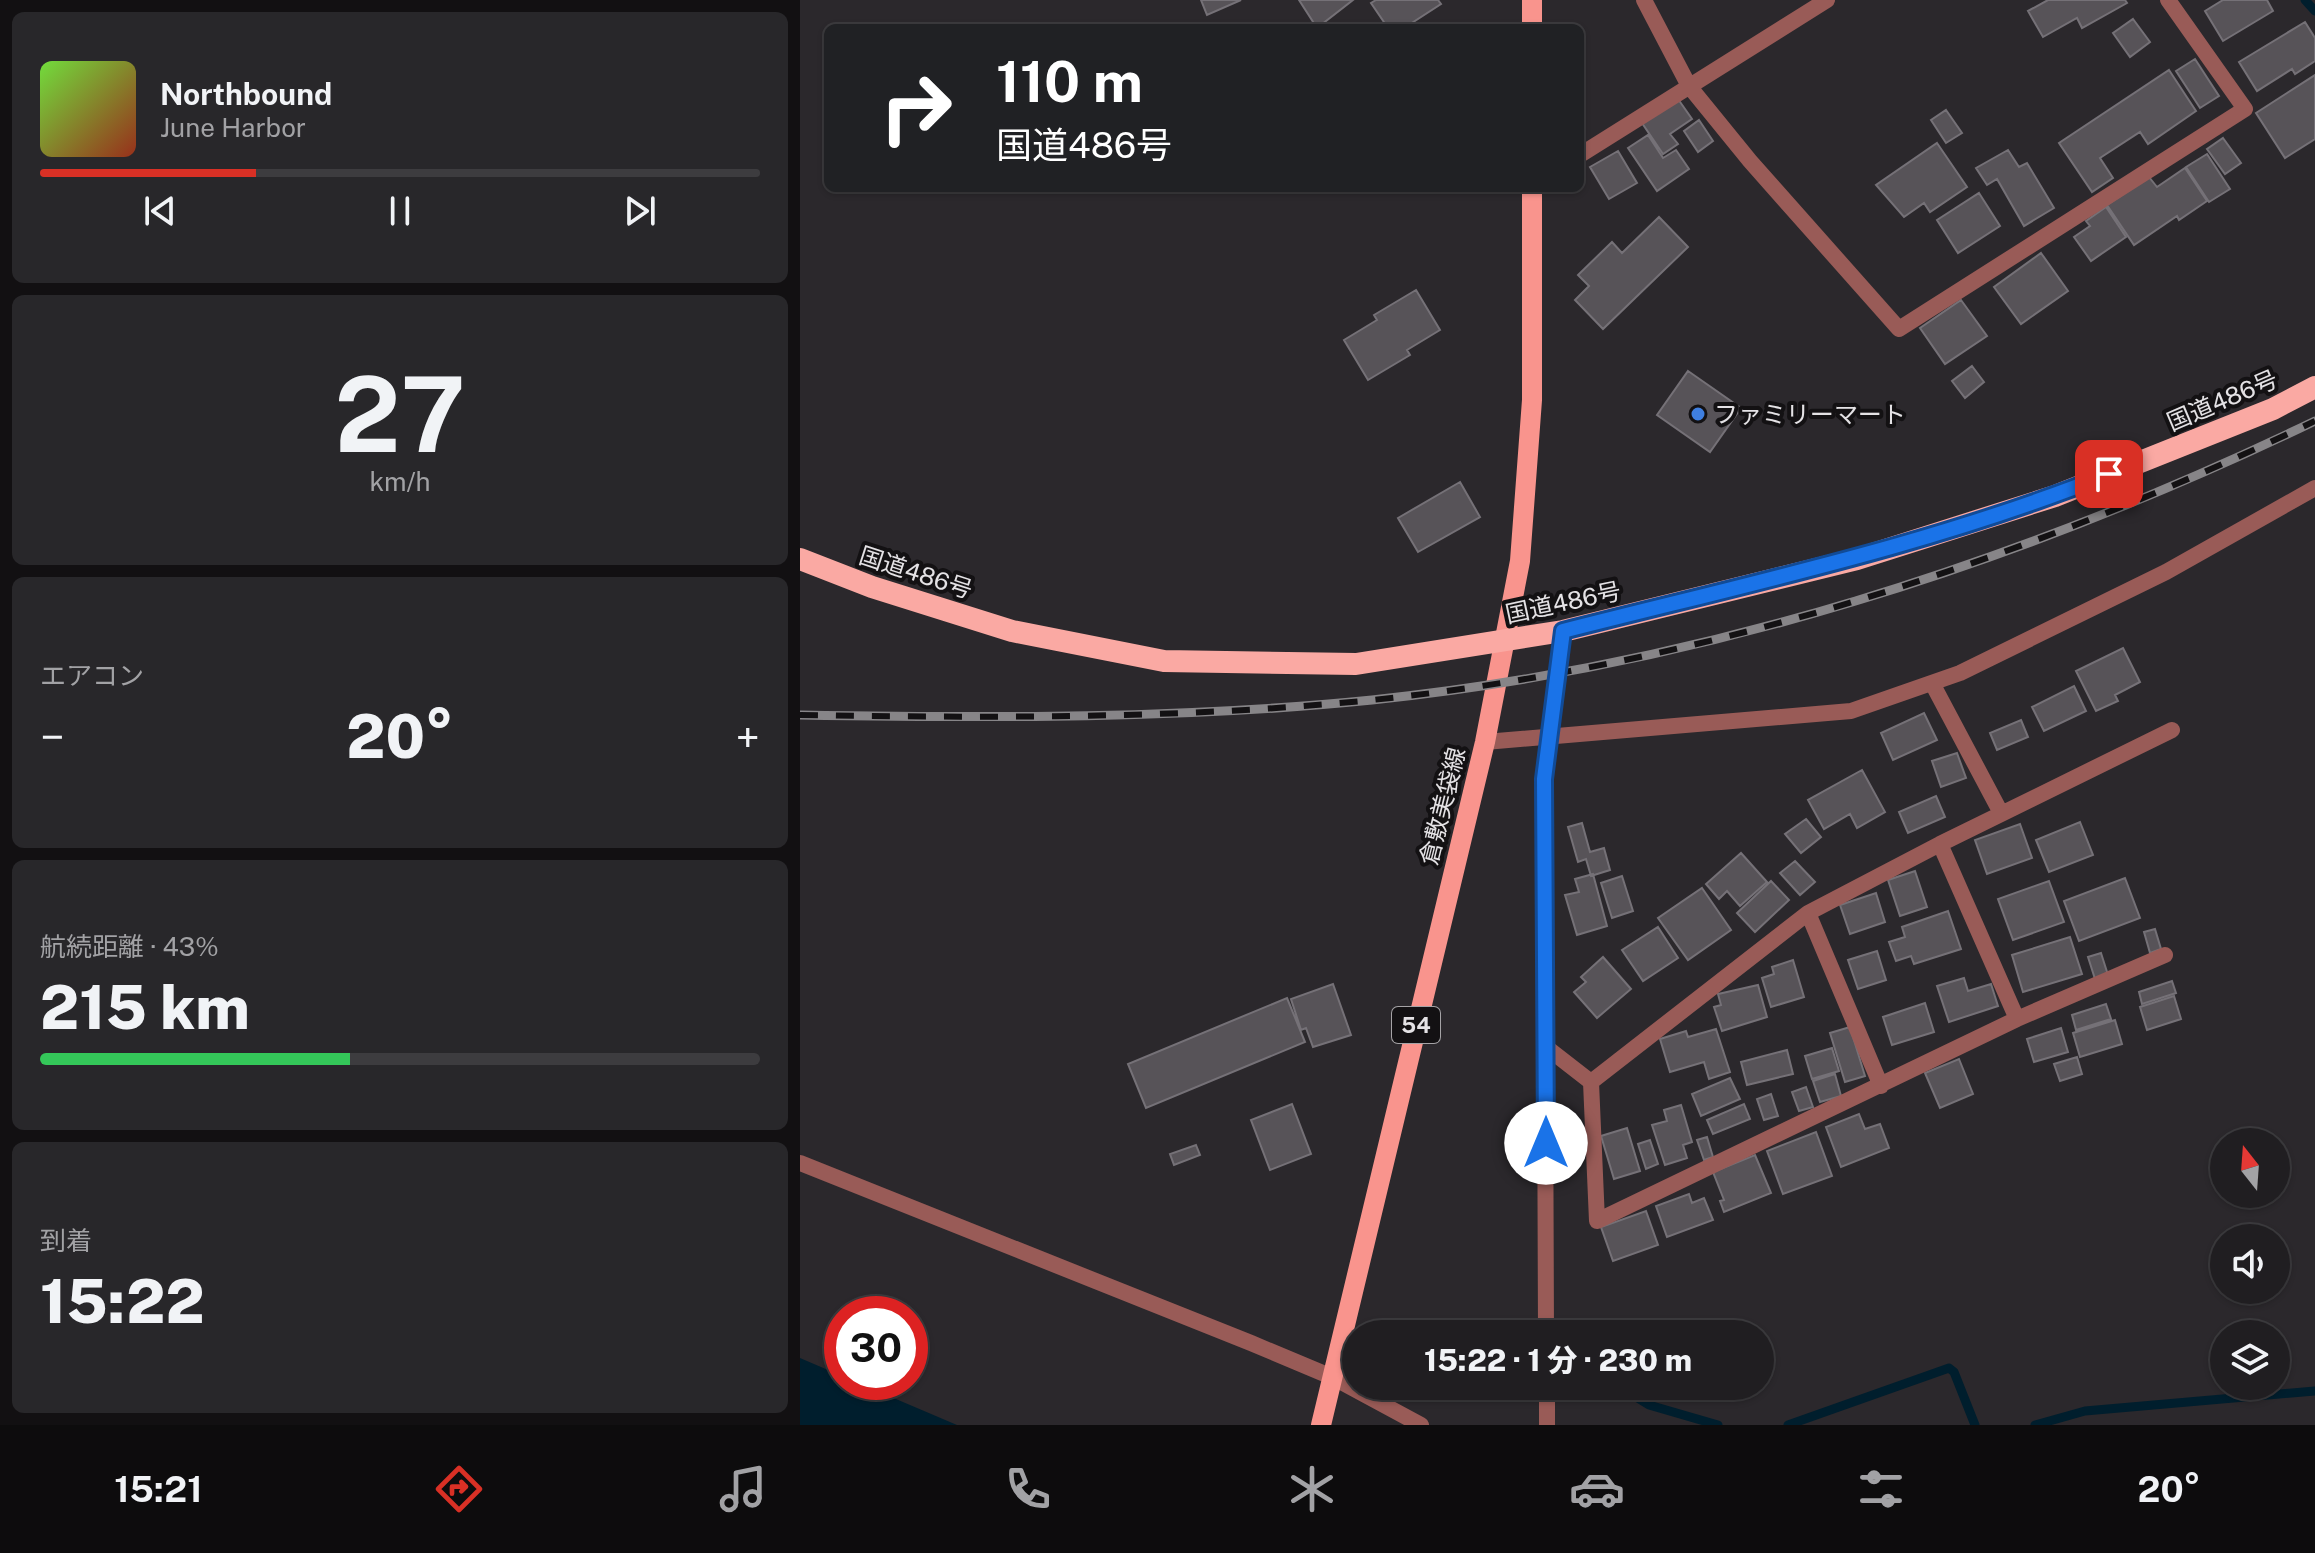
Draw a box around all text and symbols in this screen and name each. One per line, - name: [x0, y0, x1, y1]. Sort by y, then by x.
- text: 110 m: [996, 49, 1143, 115]
- icon: right: [864, 56, 968, 160]
- text: Northbound: [160, 76, 332, 112]
- text: June Harbor: [160, 112, 306, 143]
- text: 国道486号: [996, 124, 1172, 166]
- icon: previous: [138, 189, 182, 233]
- icon: pause: [378, 189, 422, 233]
- icon: next: [618, 189, 662, 233]
- text: 27: [334, 353, 466, 475]
- street label: 国道486号: [2162, 364, 2282, 436]
- place label: ファミリーマート: [1714, 400, 1906, 428]
- marker: ファミリーマート: [1689, 405, 1707, 423]
- pin: [2075, 440, 2143, 508]
- icon: arrive: [2087, 452, 2131, 496]
- text: km/h: [369, 466, 431, 497]
- street label: 国道486号: [856, 541, 976, 603]
- street label: 国道486号: [1503, 576, 1623, 628]
- text: エアコン: [40, 660, 144, 691]
- text: 20°: [346, 701, 454, 772]
- text: −: [40, 711, 64, 763]
- text: +: [736, 711, 760, 763]
- street label: 倉敷美袋線: [1414, 744, 1470, 868]
- text: 航続距離 · 43%: [40, 931, 219, 962]
- text: 215 km: [40, 972, 250, 1043]
- road number: 54: [1392, 1007, 1440, 1043]
- position arrow: [1504, 1101, 1588, 1185]
- north arrow: [2210, 1128, 2290, 1208]
- map controls: [2210, 1128, 2290, 1400]
- button: sound: [2210, 1224, 2290, 1304]
- text: 到着: [40, 1225, 92, 1256]
- text: 15:22: [40, 1266, 205, 1337]
- speed limit sign: 30: [824, 1296, 928, 1400]
- button: layers: [2210, 1320, 2290, 1400]
- text: 15:22 · 1 分 · 230 m: [1424, 1342, 1692, 1378]
- icon: directions: [431, 1461, 487, 1517]
- icon: music: [715, 1461, 771, 1517]
- icon: phone: [1000, 1461, 1056, 1517]
- icon: climate: [1284, 1461, 1340, 1517]
- icon: car: [1569, 1461, 1625, 1517]
- icon: filters: [1853, 1461, 1909, 1517]
- text: 15:21: [114, 1468, 203, 1510]
- text: 20°: [2138, 1468, 2201, 1510]

